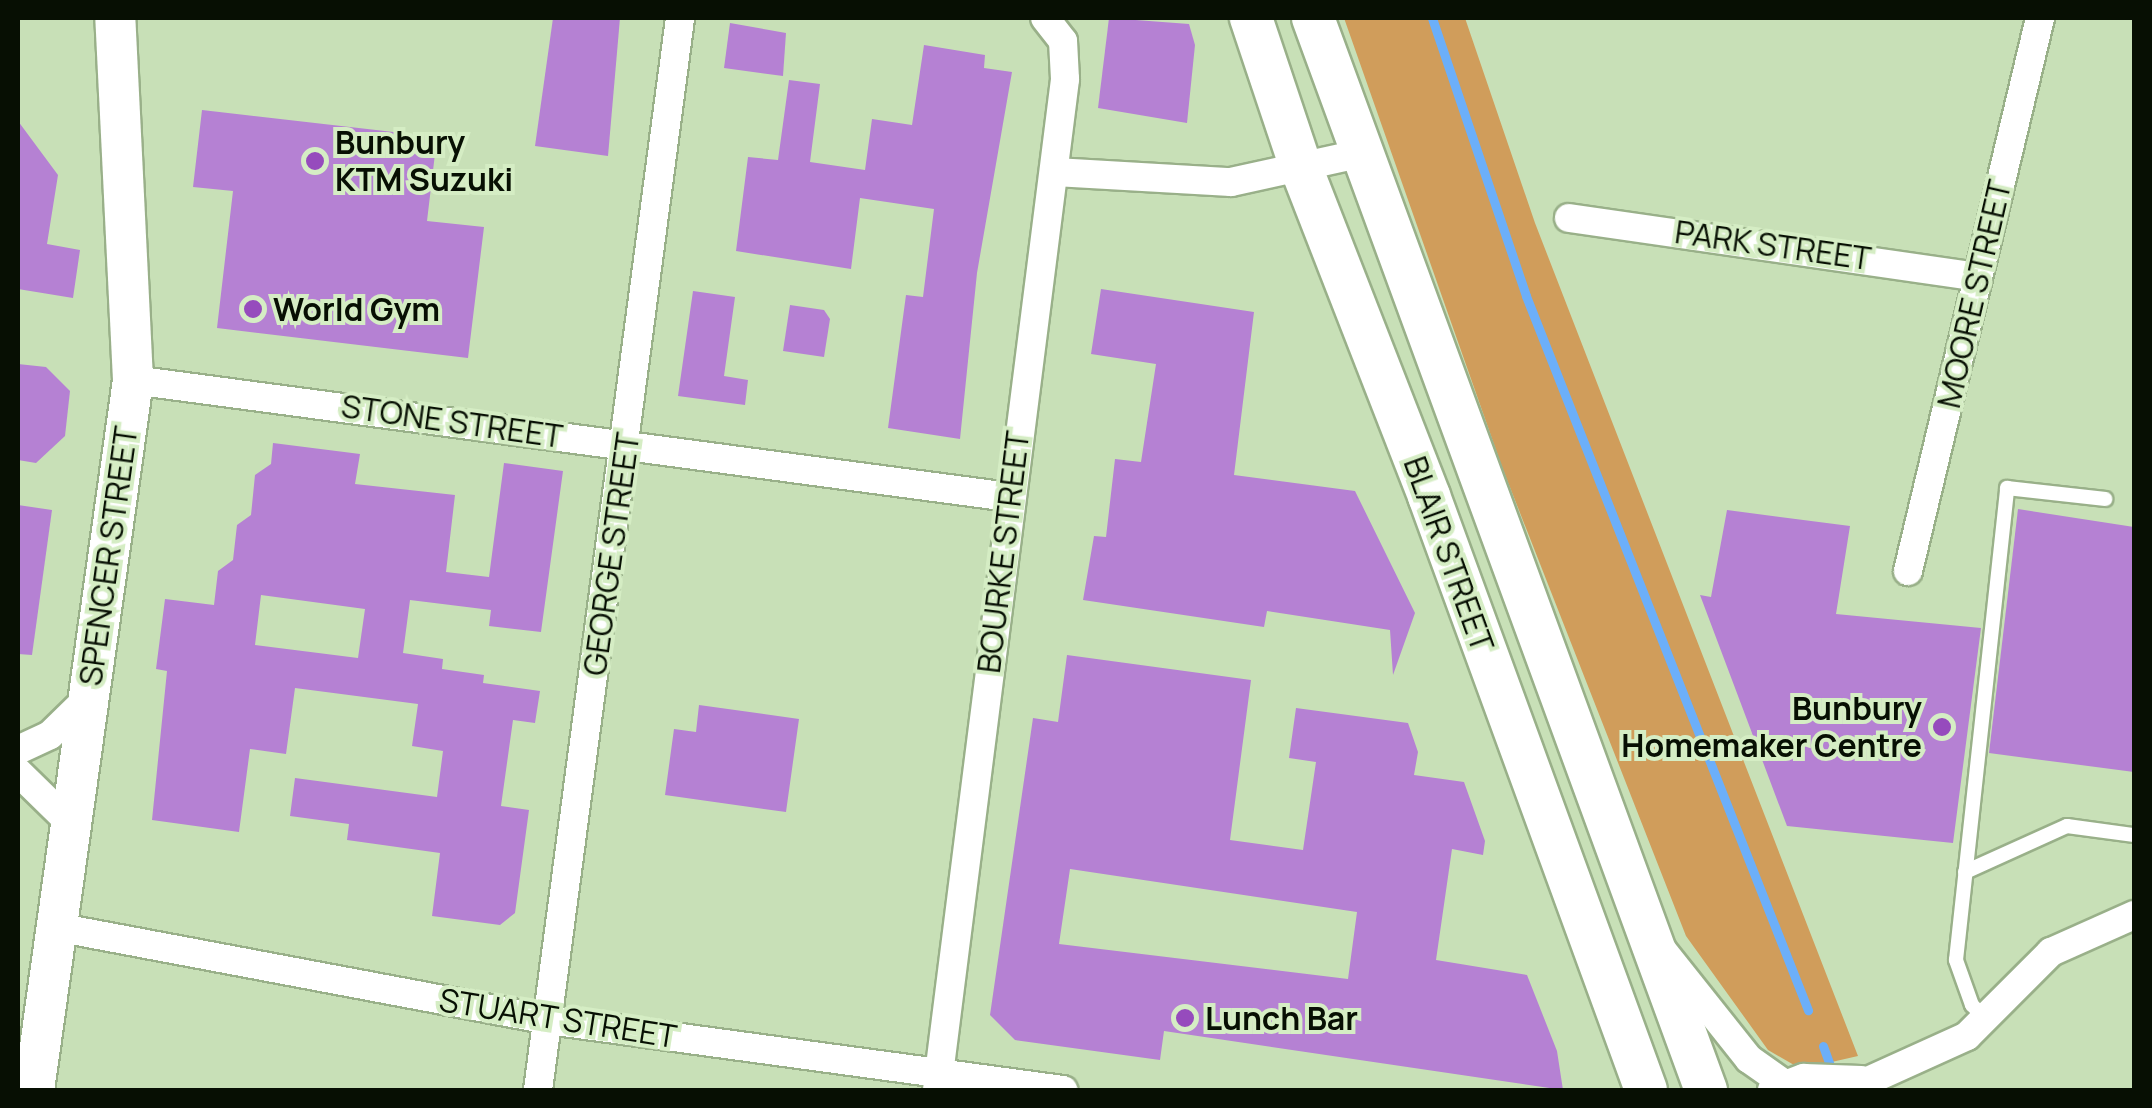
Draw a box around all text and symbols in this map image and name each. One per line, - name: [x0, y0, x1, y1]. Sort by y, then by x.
- place label: Bunbury KTM Suzuki: [335, 124, 513, 199]
- marker: Bunbury KTM Suzuki: [304, 150, 326, 172]
- street label: MOORE STREET: [1929, 176, 2019, 412]
- street label: PARK STREET: [1672, 212, 1874, 278]
- place label: World Gym: [273, 290, 440, 328]
- marker: World Gym: [242, 298, 264, 320]
- street label: STONE STREET: [339, 386, 565, 456]
- street label: SPENCER STREET: [71, 424, 145, 688]
- street label: BOURKE STREET: [969, 429, 1037, 675]
- street label: GEORGE STREET: [575, 430, 647, 678]
- street label: BLAIR STREET: [1396, 451, 1502, 657]
- place label: Bunbury Homemaker Centre: [1621, 690, 1922, 765]
- marker: Bunbury Homemaker Centre: [1931, 716, 1953, 738]
- street label: STUART STREET: [436, 980, 680, 1056]
- place label: Lunch Bar: [1205, 999, 1358, 1037]
- marker: Lunch Bar: [1174, 1007, 1196, 1029]

